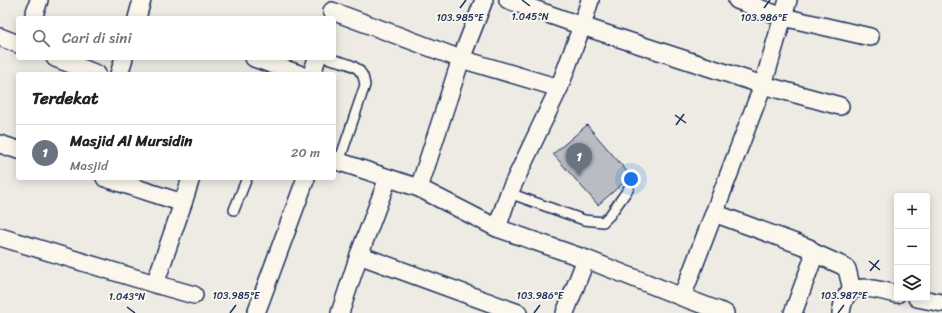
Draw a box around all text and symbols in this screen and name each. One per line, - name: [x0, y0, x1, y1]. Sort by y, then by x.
- text: 1.045°N: [511, 8, 549, 26]
- text: 103.985°E: [436, 9, 485, 27]
- text: 103.986°E: [741, 9, 789, 27]
- search box: [16, 16, 336, 60]
- text: Cari di sini: [62, 25, 132, 51]
- icon: search: [30, 27, 52, 49]
- text: Terdekat: [32, 83, 98, 113]
- text: Masjid Al Mursidin: [70, 128, 192, 154]
- text: 1: [42, 141, 48, 164]
- text: 20 m: [291, 141, 320, 164]
- pin: 1: [566, 143, 592, 176]
- text: Masjid: [70, 154, 108, 177]
- your location: [621, 169, 641, 189]
- map controls: [894, 193, 930, 301]
- button: +: [894, 193, 930, 229]
- button: −: [894, 229, 930, 265]
- button: layers: [894, 265, 930, 301]
- text: 103.985°E: [212, 287, 261, 305]
- text: 103.986°E: [517, 287, 565, 305]
- text: 103.987°E: [821, 287, 869, 305]
- text: 1.043°N: [109, 288, 145, 306]

